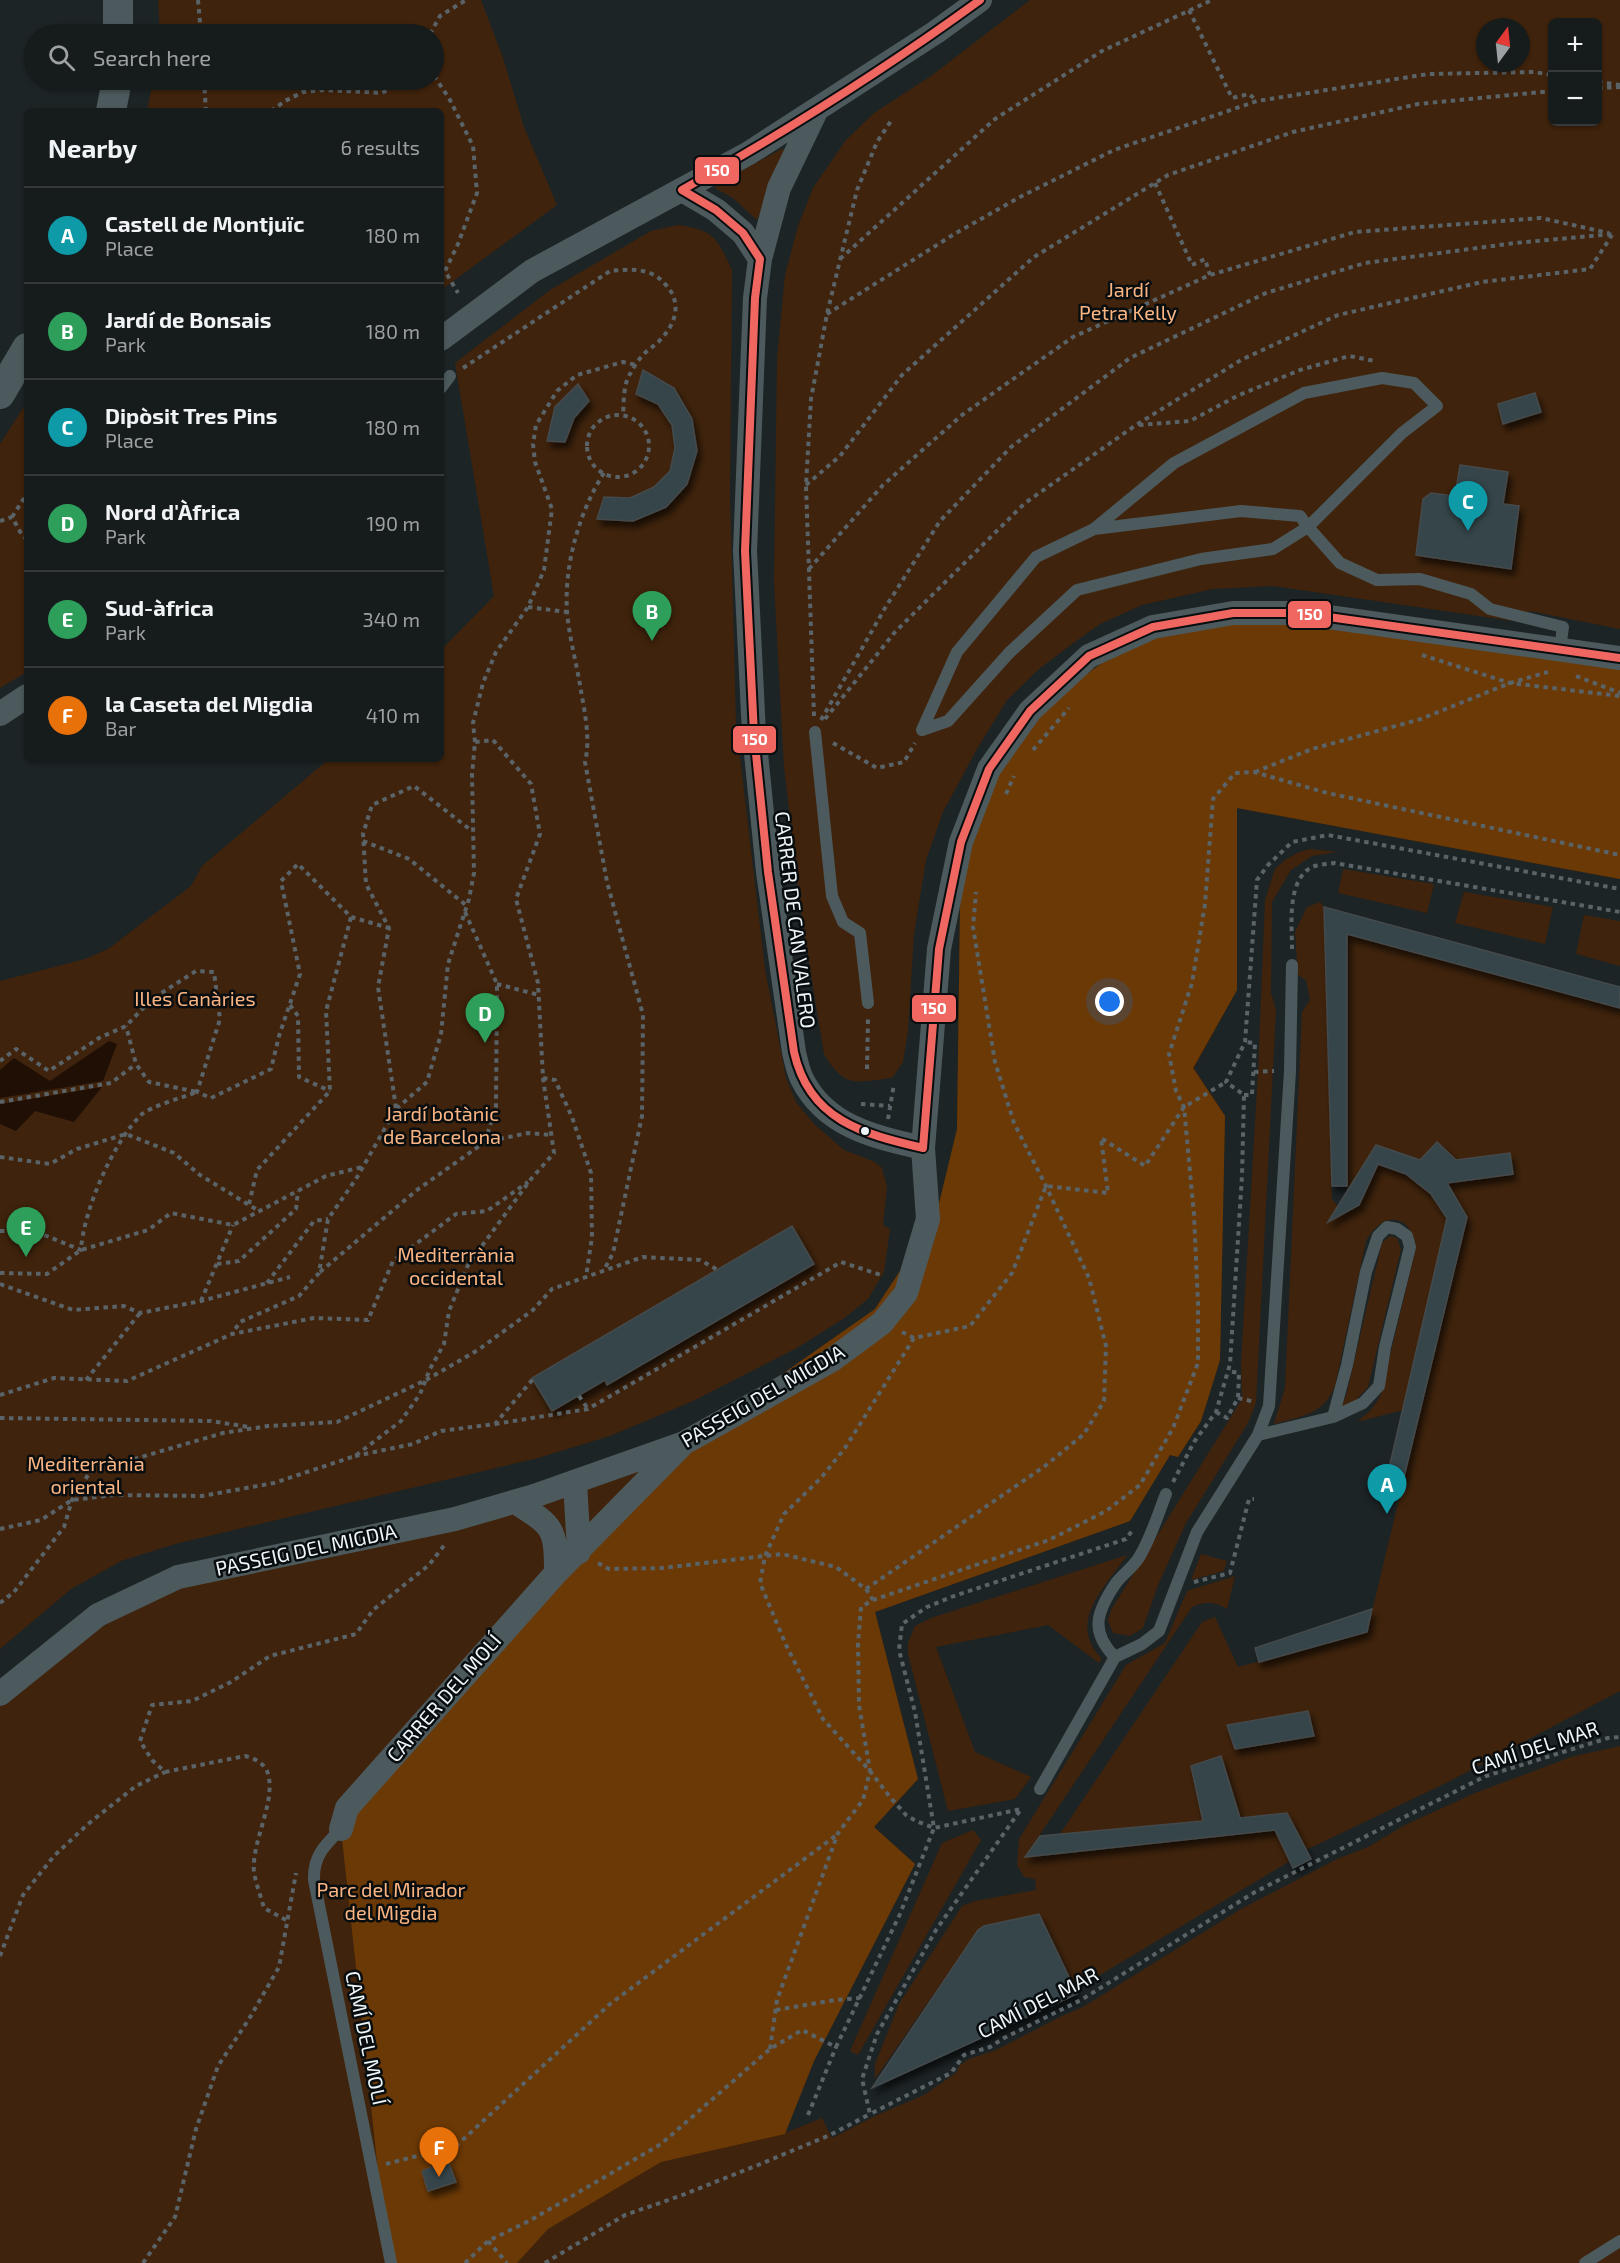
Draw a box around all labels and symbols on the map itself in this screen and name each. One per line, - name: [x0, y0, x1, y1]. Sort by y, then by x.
- north arrow: [1476, 18, 1530, 72]
- line badge: 150: [694, 156, 740, 185]
- text: 150: [704, 160, 730, 179]
- park label: Jardí Petra Kelly: [1079, 277, 1177, 324]
- pin: C: [1448, 482, 1488, 531]
- pin: B: [632, 592, 672, 641]
- line badge: 150: [1287, 600, 1332, 629]
- text: 150: [1297, 604, 1323, 623]
- line badge: 150: [732, 725, 777, 754]
- text: 150: [742, 729, 768, 748]
- street label: CARRER DE CAN VALERO: [771, 810, 821, 1030]
- park label: Illes Canàries: [134, 986, 256, 1010]
- your location: [1095, 987, 1124, 1016]
- pin: D: [466, 994, 504, 1043]
- line badge: 150: [911, 994, 957, 1023]
- text: 150: [921, 998, 947, 1017]
- park label: Jardí botànic de Barcelona: [383, 1101, 501, 1148]
- unlabelled marker: [859, 1125, 871, 1137]
- pin: E: [6, 1208, 46, 1257]
- park label: Mediterrània occidental: [397, 1242, 515, 1289]
- street label: PASSEIG DEL MIGDIA: [677, 1338, 849, 1452]
- park label: Mediterrània oriental: [27, 1451, 145, 1498]
- pin: A: [1368, 1464, 1406, 1514]
- street label: PASSEIG DEL MIGDIA: [213, 1518, 399, 1580]
- street label: CARRER DEL MOLÍ: [381, 1628, 506, 1766]
- street label: CAMÍ DEL MAR: [1468, 1715, 1601, 1779]
- park label: Parc del Mirador del Migdia: [316, 1877, 466, 1924]
- street label: CAMÍ DEL MAR: [973, 1961, 1102, 2043]
- street label: CAMÍ DEL MOLÍ: [341, 1969, 393, 2108]
- pin: F: [420, 2128, 458, 2177]

